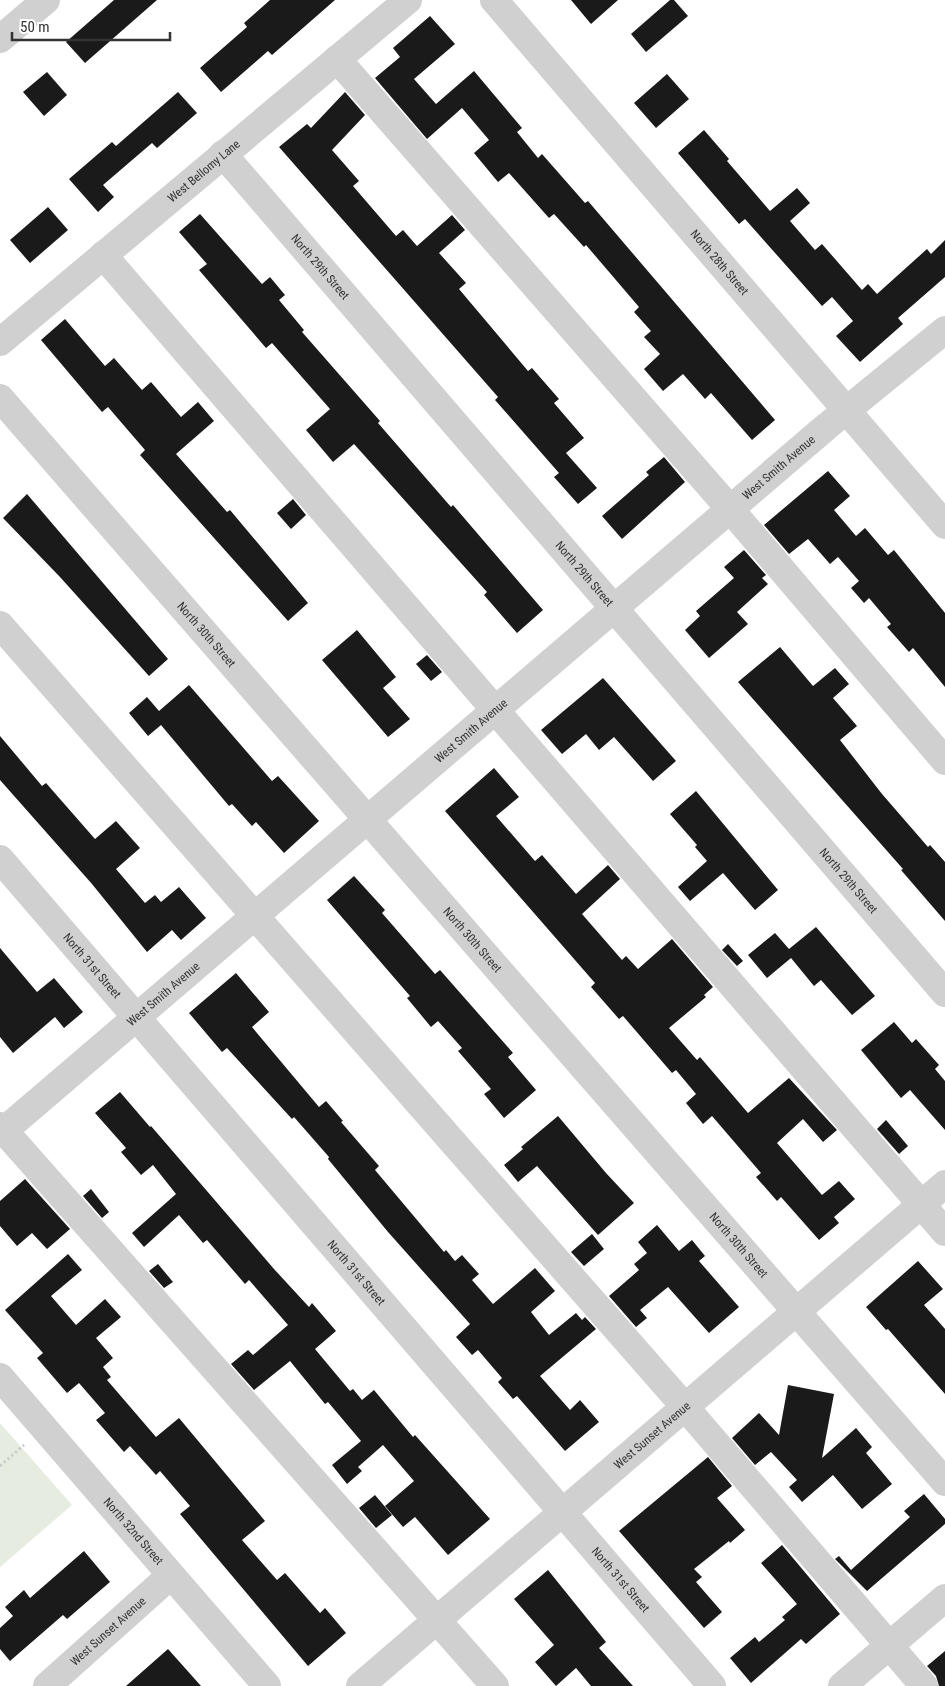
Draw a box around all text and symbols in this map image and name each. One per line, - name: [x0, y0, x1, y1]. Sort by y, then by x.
- scale bar: [12, 10, 170, 42]
- text: 50 m: [20, 18, 50, 36]
- street label: West Bellomy Lane: [165, 137, 243, 205]
- street label: North 28th Street: [688, 227, 752, 298]
- street label: North 29th Street: [288, 231, 352, 303]
- street label: West Smith Avenue: [740, 432, 818, 502]
- street label: North 29th Street: [552, 538, 617, 610]
- street label: North 30th Street: [174, 599, 239, 670]
- street label: West Smith Avenue: [432, 696, 510, 766]
- street label: North 29th Street: [817, 845, 881, 917]
- street label: North 30th Street: [440, 905, 505, 976]
- street label: North 31st Street: [60, 930, 124, 1002]
- street label: West Smith Avenue: [124, 959, 203, 1029]
- street label: North 30th Street: [706, 1210, 771, 1281]
- street label: North 31st Street: [324, 1237, 388, 1309]
- street label: West Sunset Avenue: [611, 1398, 694, 1472]
- street label: North 32nd Street: [101, 1495, 166, 1568]
- street label: North 31st Street: [589, 1544, 653, 1615]
- street label: West Sunset Avenue: [68, 1594, 149, 1669]

